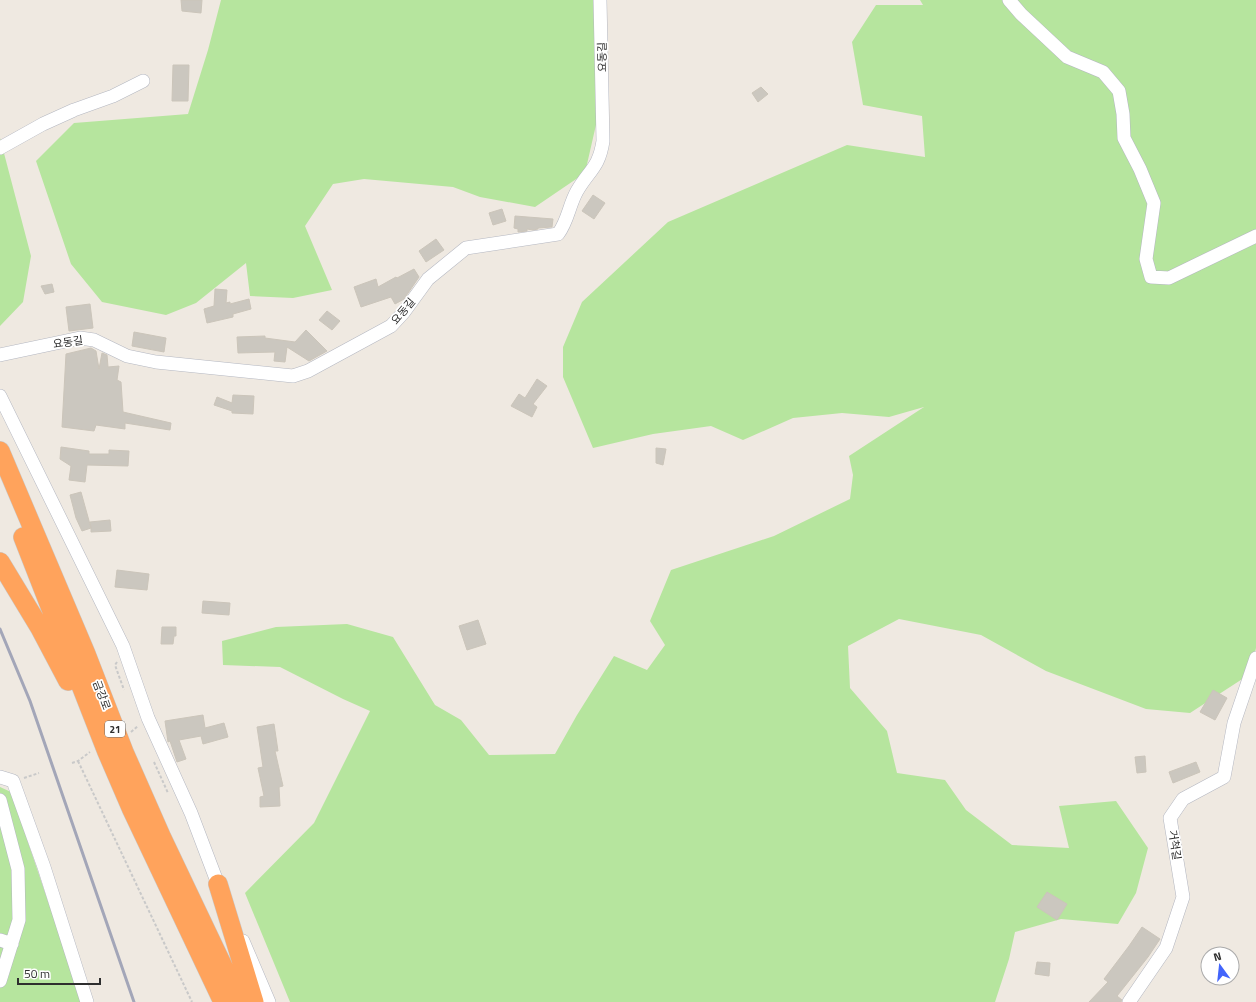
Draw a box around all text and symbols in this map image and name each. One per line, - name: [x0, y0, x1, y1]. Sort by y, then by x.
- street label: 요동길: [594, 42, 610, 72]
- street label: 요동길: [387, 294, 419, 328]
- street label: 요동길: [52, 332, 84, 352]
- street label: 금강로: [89, 678, 115, 712]
- road number: 21: [105, 721, 125, 737]
- street label: 거척길: [1165, 829, 1185, 861]
- north arrow: [1200, 946, 1240, 986]
- text: N: [1212, 948, 1223, 965]
- scale bar: [18, 960, 100, 986]
- text: 50 m: [24, 964, 50, 983]

